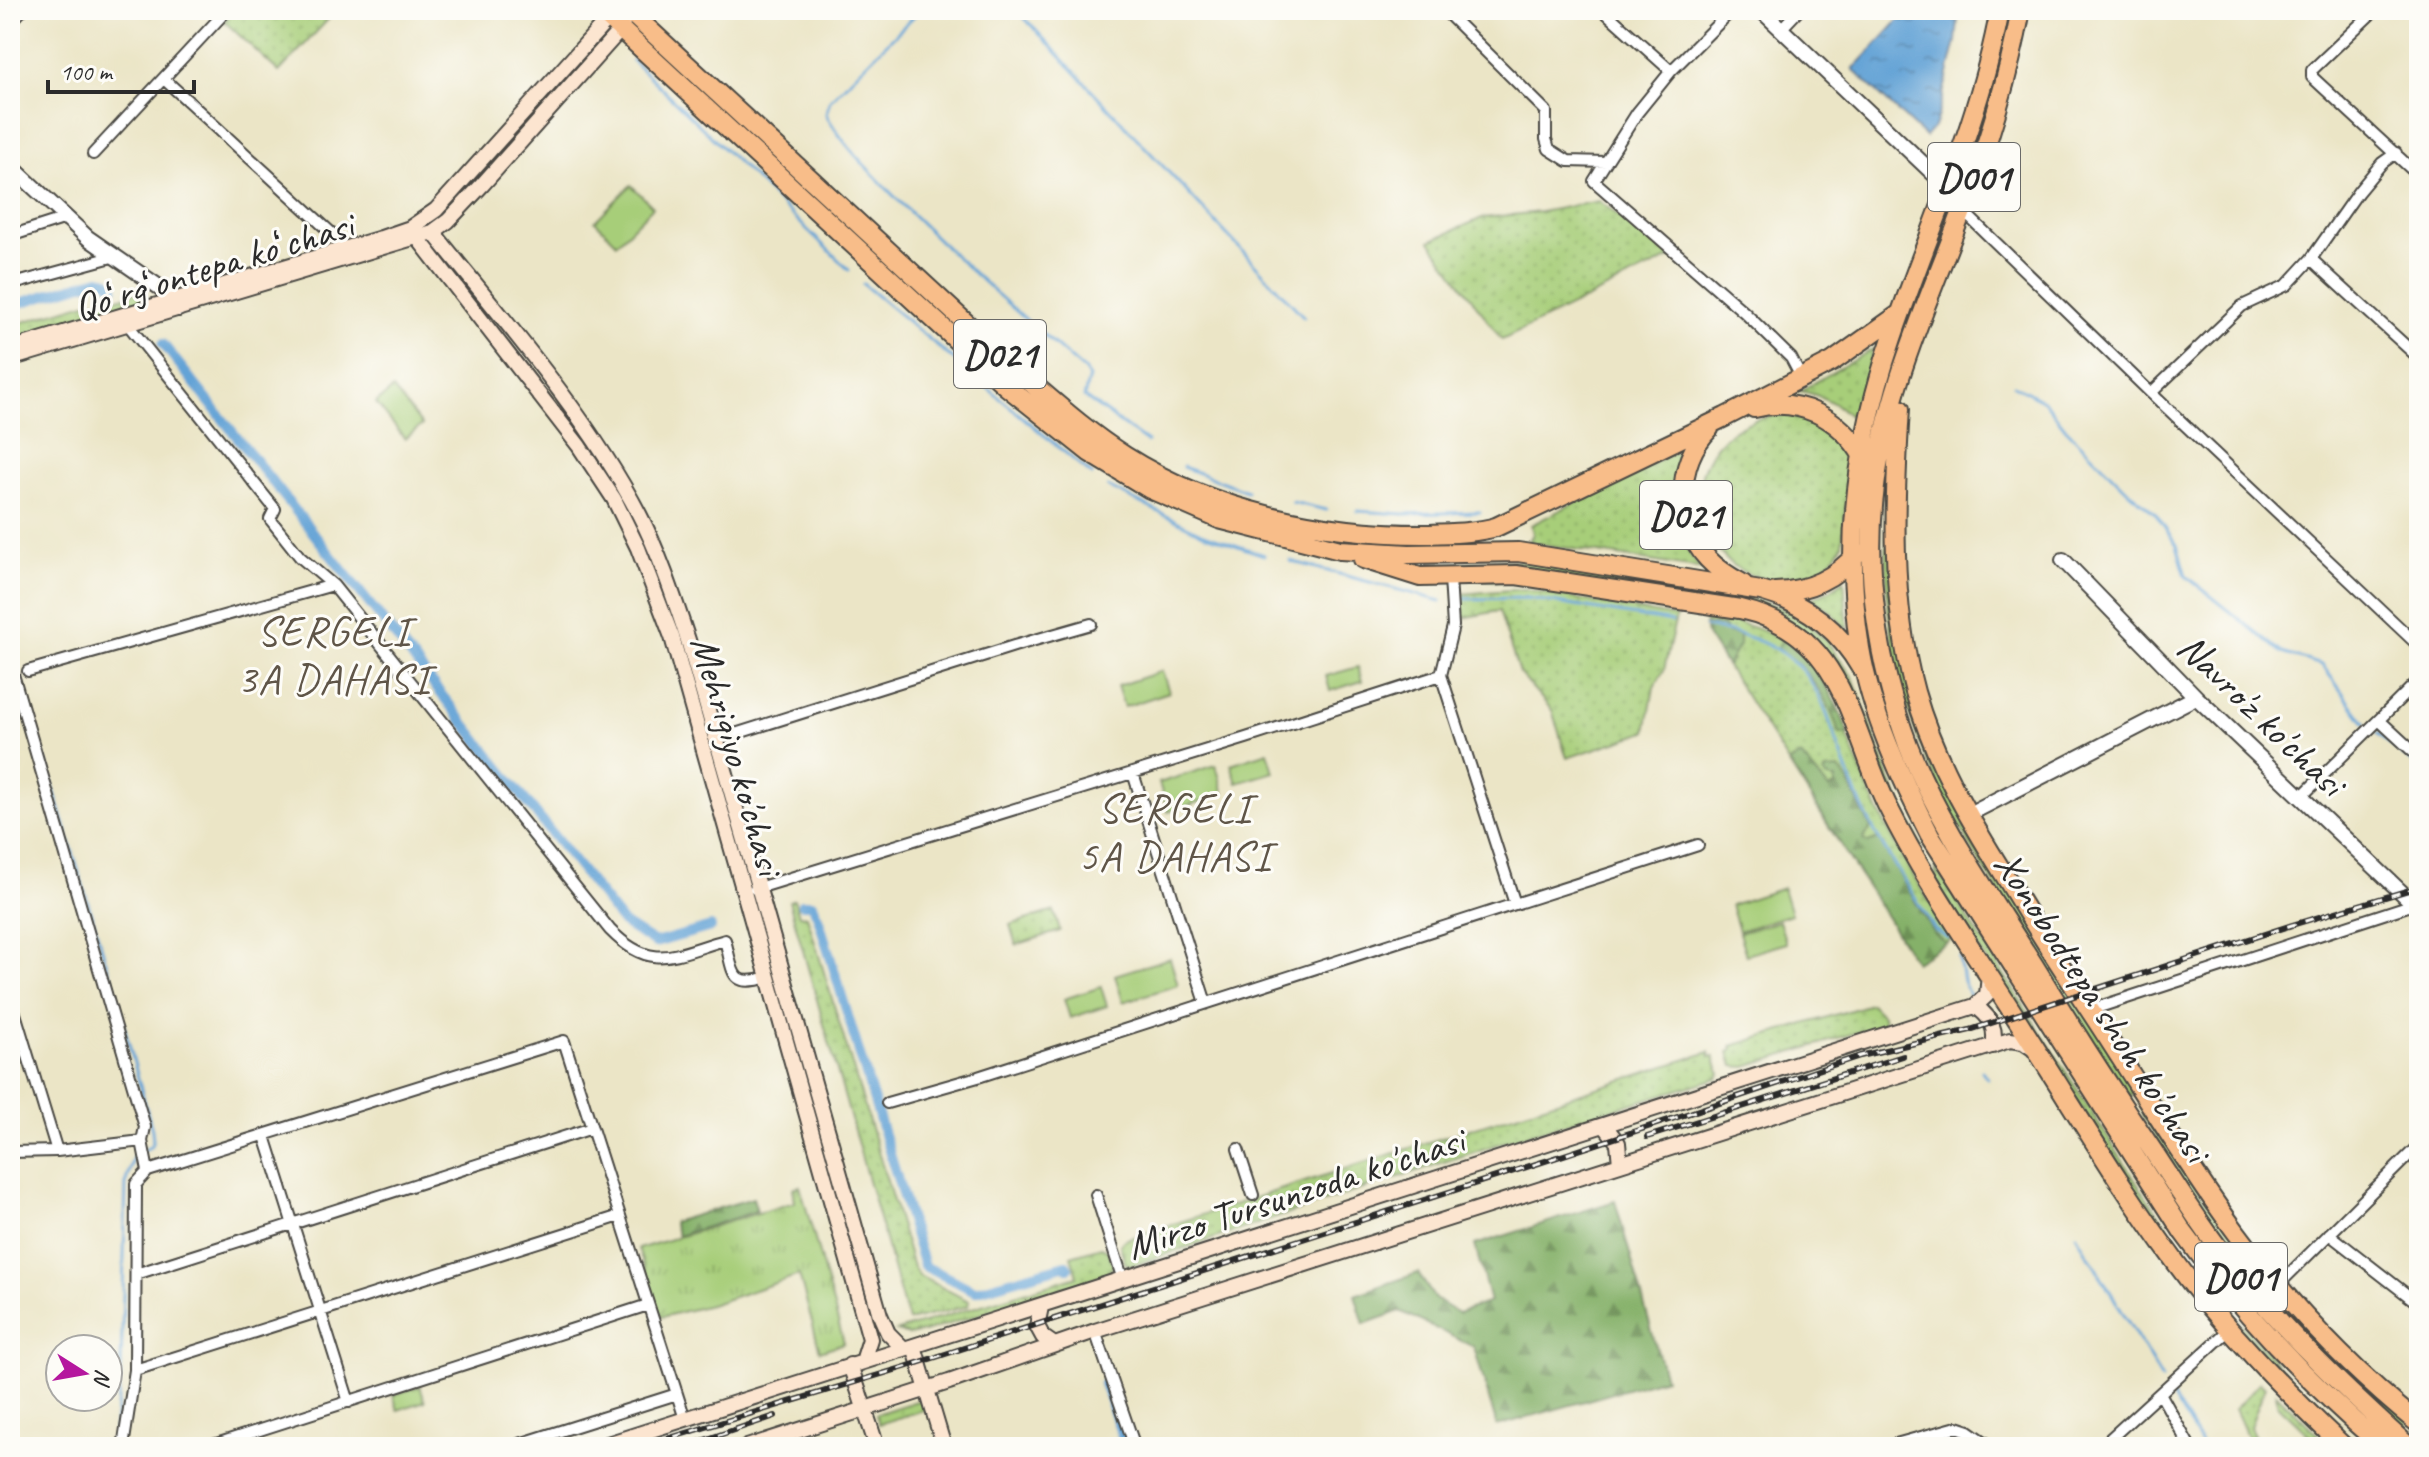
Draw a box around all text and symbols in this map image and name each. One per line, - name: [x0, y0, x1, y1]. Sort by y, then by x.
- scale bar: [48, 44, 194, 94]
- text: 100 m: [60, 57, 114, 87]
- road number: D001: [1928, 143, 2020, 211]
- street label: Qoʻrgʻontepa koʻchasi: [68, 198, 363, 332]
- road number: D021: [954, 320, 1046, 388]
- road number: D021: [1640, 481, 1732, 549]
- district label: SERGELI 3A DAHASI: [237, 605, 438, 706]
- street label: Navro'z ko'chasi: [2167, 622, 2359, 810]
- street label: Mehrigiyo ko'chasi: [679, 630, 796, 885]
- district label: SERGELI 5A DAHASI: [1078, 782, 1279, 883]
- street label: Xonobodtepa shoh ko'chasi: [1983, 842, 2224, 1175]
- street label: Mirzo Tursunzoda ko'chasi: [1121, 1114, 1474, 1271]
- road number: D001: [2195, 1243, 2287, 1311]
- north arrow: [44, 1333, 124, 1413]
- text: N: [87, 1367, 118, 1389]

